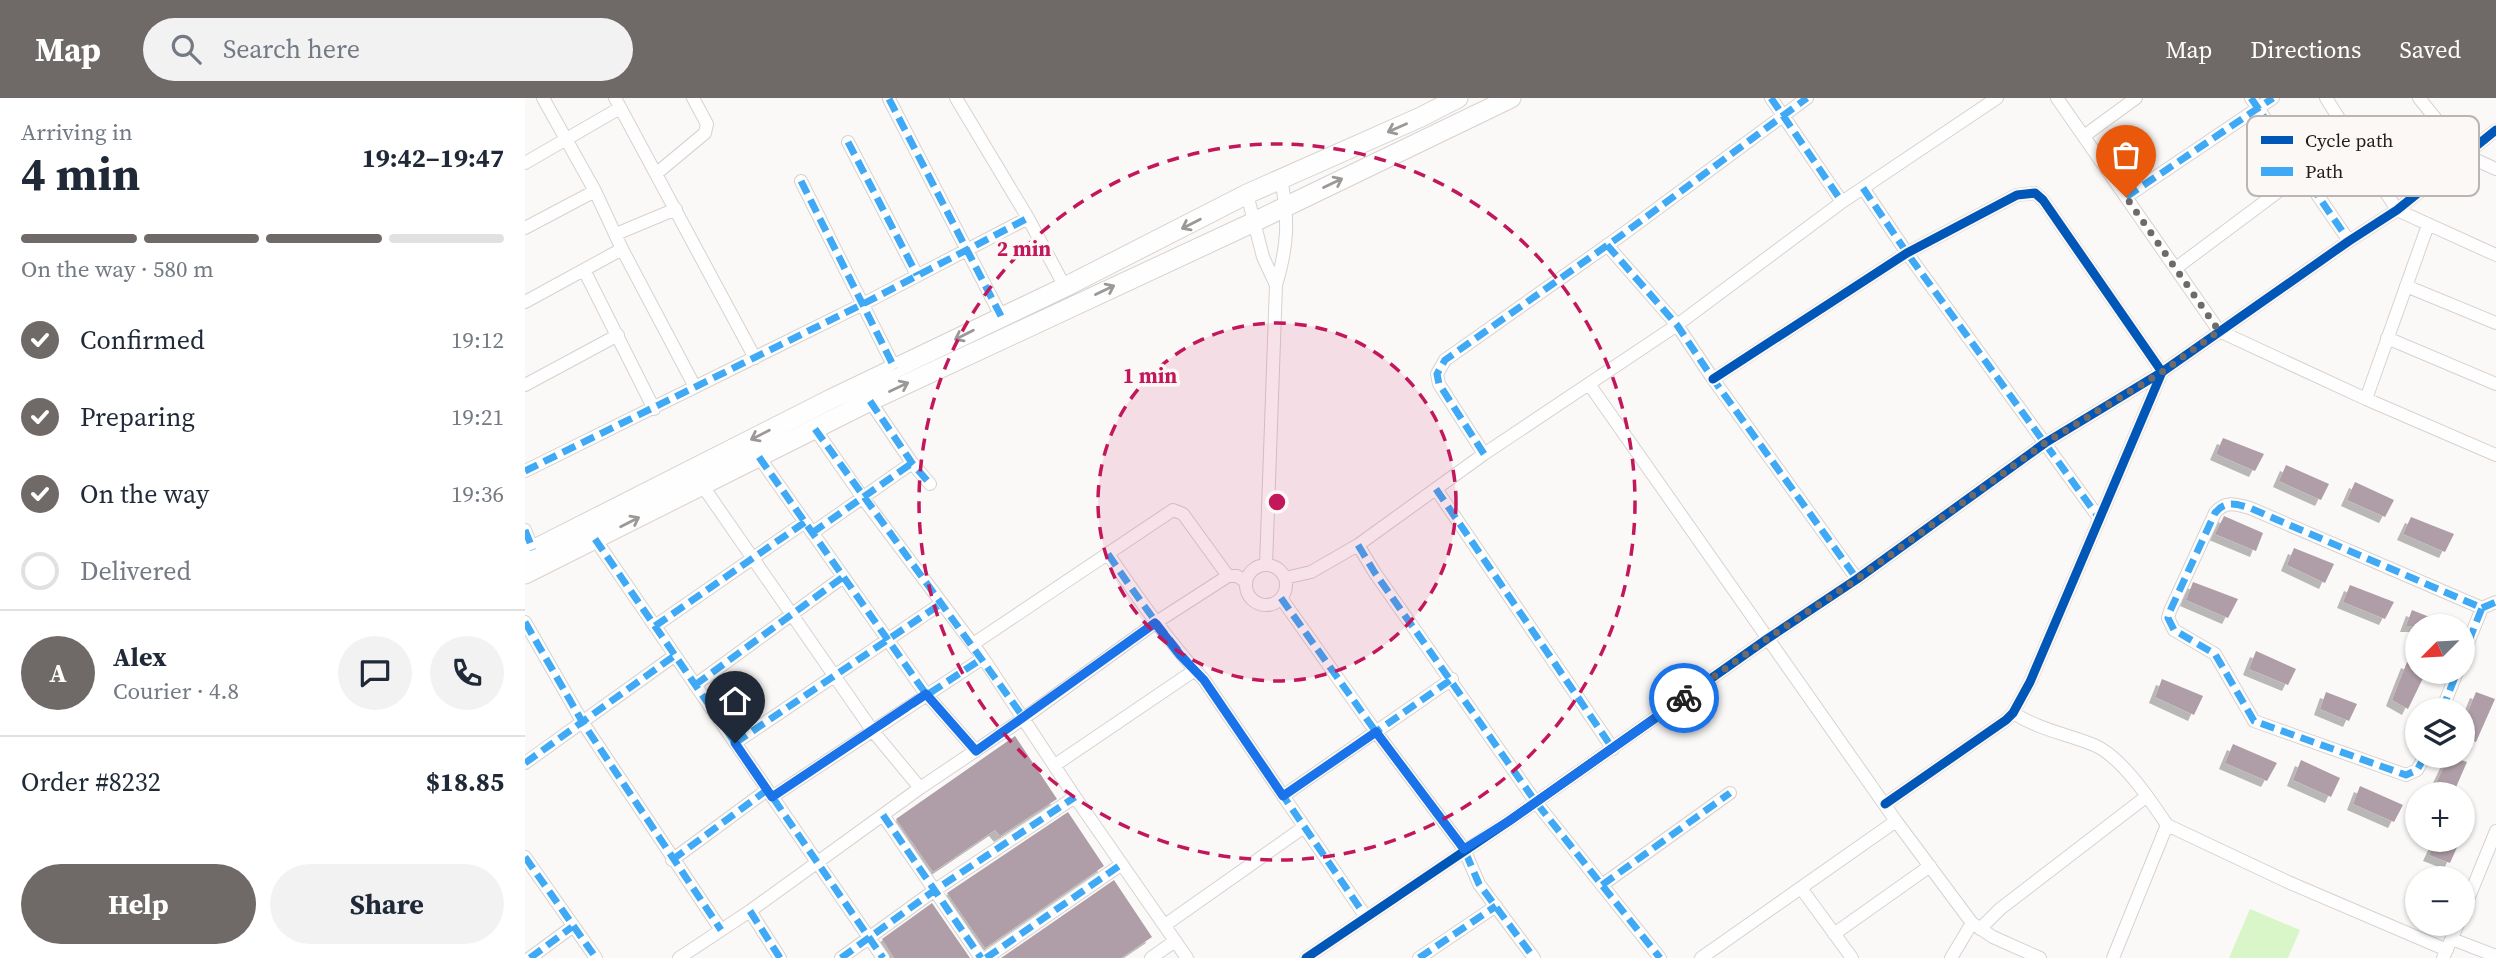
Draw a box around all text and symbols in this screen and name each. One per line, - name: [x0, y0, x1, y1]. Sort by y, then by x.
- search box: [143, 18, 633, 81]
- text: Map: [35, 27, 101, 72]
- icon: search: [167, 30, 205, 68]
- text: Search here: [223, 31, 360, 67]
- text: Map: [2165, 33, 2212, 66]
- text: Directions: [2250, 33, 2361, 66]
- text: Saved: [2399, 33, 2461, 66]
- text: Arriving in: [21, 116, 133, 148]
- legend: [2247, 116, 2479, 196]
- one-way arrow: [1387, 122, 1408, 135]
- pin: [2096, 125, 2156, 197]
- text: Cycle path: [2305, 127, 2394, 153]
- icon: bag: [2107, 136, 2145, 174]
- text: 19:42–19:47: [362, 140, 504, 176]
- text: 4 min: [21, 142, 140, 205]
- text: Path: [2305, 158, 2343, 184]
- one-way arrow: [1322, 176, 1343, 190]
- one-way arrow: [1181, 217, 1202, 231]
- text: 2 min: [997, 234, 1051, 263]
- text: On the way · 580 m: [21, 253, 214, 285]
- one-way arrow: [1094, 283, 1115, 297]
- icon: check: [21, 321, 59, 359]
- text: Confirmed: [80, 322, 205, 358]
- text: 19:12: [451, 324, 504, 356]
- one-way arrow: [955, 328, 975, 342]
- text: 1 min: [1123, 361, 1177, 390]
- one-way arrow: [888, 380, 909, 393]
- icon: check: [21, 398, 59, 436]
- text: Preparing: [80, 399, 195, 435]
- text: 19:21: [451, 401, 504, 433]
- one-way arrow: [750, 429, 771, 443]
- icon: check: [21, 475, 59, 513]
- text: On the way: [80, 476, 209, 512]
- text: 19:36: [451, 478, 504, 510]
- centre of rings: [1265, 490, 1289, 514]
- one-way arrow: [619, 514, 640, 528]
- text: Delivered: [80, 553, 191, 589]
- north arrow: [2405, 614, 2475, 684]
- map controls: [2405, 614, 2475, 936]
- button: chat: [338, 636, 412, 710]
- button: phone: [430, 636, 504, 710]
- text: Alex: [113, 639, 167, 675]
- text: A: [49, 655, 67, 691]
- courier: [1649, 663, 1719, 733]
- pin: [705, 671, 765, 743]
- text: Courier · 4.8: [113, 675, 239, 707]
- icon: bike: [1665, 679, 1703, 717]
- icon: home: [716, 682, 754, 720]
- button: layers: [2405, 698, 2475, 768]
- text: Order #8232: [21, 764, 161, 800]
- text: $18.85: [426, 764, 504, 800]
- button: +: [2405, 782, 2475, 852]
- button: Help: [21, 864, 256, 944]
- button: Share: [270, 864, 504, 944]
- button: −: [2405, 866, 2475, 936]

